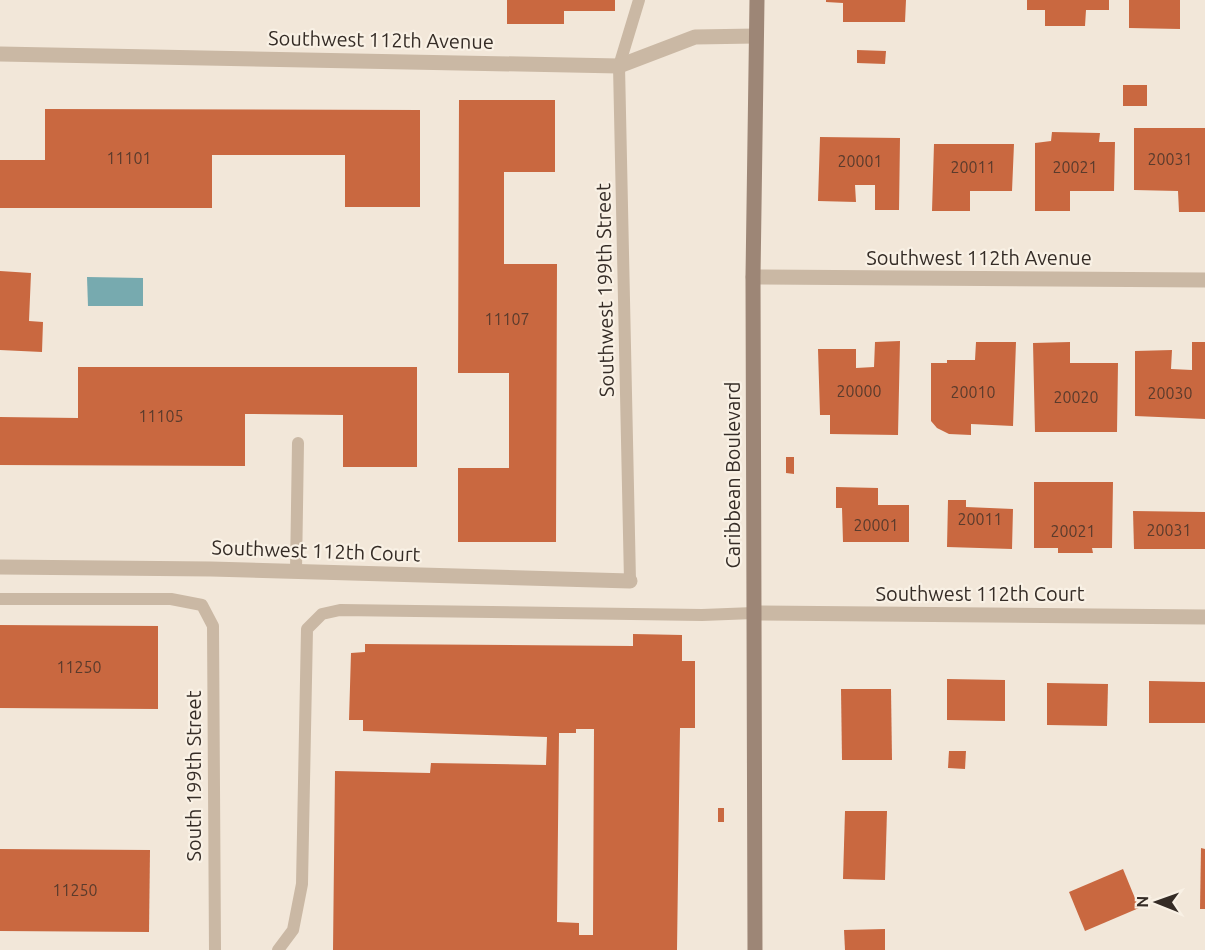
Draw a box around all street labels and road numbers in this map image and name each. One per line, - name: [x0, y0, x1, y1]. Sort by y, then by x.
- street label: Southwest 112th Avenue: [268, 26, 494, 53]
- street label: Southwest 199th Street: [591, 183, 618, 397]
- street label: Southwest 112th Avenue: [866, 246, 1092, 269]
- street label: Caribbean Boulevard: [721, 381, 744, 569]
- street label: Southwest 112th Court: [211, 535, 421, 566]
- street label: Southwest 112th Court: [875, 582, 1085, 605]
- street label: South 199th Street: [182, 690, 205, 862]

